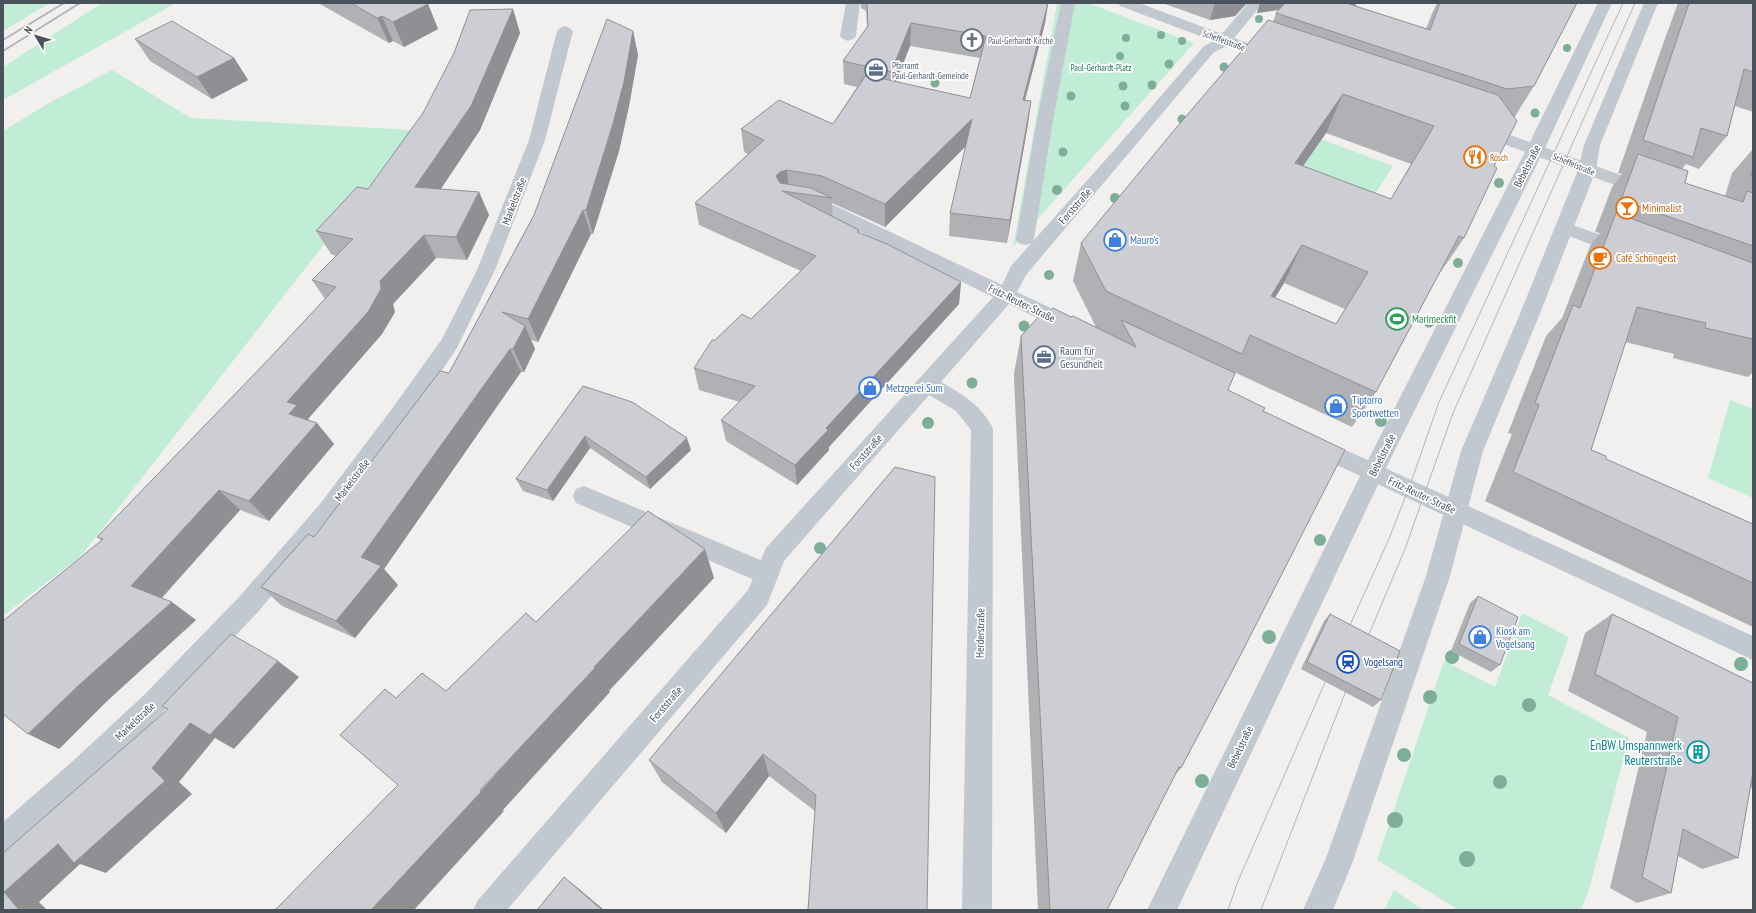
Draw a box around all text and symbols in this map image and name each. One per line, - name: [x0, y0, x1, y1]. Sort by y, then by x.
- north arrow: [16, 16, 56, 56]
- text: N: [21, 23, 35, 36]
- church icon: Paul-Gerhardt-Kirche: [959, 27, 985, 53]
- street label: Scheffelstraße: [1201, 27, 1247, 53]
- place label: Paul-Gerhardt-Kirche: [988, 35, 1053, 46]
- office icon: Pfarramt Paul-Gerhardt-Gemeinde: [863, 57, 889, 83]
- place label: Pfarramt Paul-Gerhardt-Gemeinde: [892, 60, 969, 81]
- park label: Paul-Gerhardt-Platz: [1071, 62, 1131, 73]
- street label: Bebelstraße: [1510, 142, 1544, 190]
- restaurant icon: Rösch: [1462, 144, 1488, 170]
- street label: Scheffelstraße: [1551, 151, 1597, 178]
- place label: Rösch: [1490, 152, 1508, 163]
- street label: Markelstraße: [499, 175, 530, 227]
- street label: Forststraße: [1056, 185, 1095, 227]
- bar icon: Minimalist: [1614, 195, 1640, 221]
- place label: Minimalist: [1642, 201, 1682, 215]
- shop icon: Mauro's: [1102, 227, 1128, 253]
- place label: Mauro's: [1130, 233, 1159, 247]
- cafe icon: Café Schöngeist: [1587, 245, 1613, 271]
- place label: Café Schöngeist: [1616, 251, 1676, 265]
- street label: Fritz-Reuter-Straße: [986, 281, 1058, 325]
- sports icon: Marimeckfit: [1384, 306, 1410, 332]
- place label: Marimeckfit: [1412, 312, 1456, 326]
- office icon: Raum für Gesundheit: [1031, 344, 1057, 370]
- place label: Raum für Gesundheit: [1060, 344, 1103, 371]
- shop icon: Metzgerei Sum: [857, 375, 883, 401]
- place label: Metzgerei Sum: [886, 381, 943, 395]
- shop icon: Tiptorro Sportwetten: [1323, 393, 1349, 419]
- place label: Tiptorro Sportwetten: [1352, 393, 1399, 420]
- street label: Forststraße: [846, 431, 886, 473]
- street label: Bebelstraße: [1365, 431, 1399, 479]
- street label: Markelstraße: [331, 456, 373, 504]
- street label: Fritz-Reuter-Straße: [1386, 473, 1458, 517]
- street label: Herderstraße: [973, 608, 987, 658]
- shop icon: Kiosk am Vogelsang: [1467, 624, 1493, 650]
- place label: Kiosk am Vogelsang: [1495, 624, 1535, 651]
- station icon: Vogelsang: [1335, 649, 1361, 675]
- place label: Vogelsang: [1363, 655, 1403, 669]
- street label: Forststraße: [647, 683, 686, 725]
- street label: Markelstraße: [112, 699, 158, 743]
- street label: Bebelstraße: [1224, 723, 1257, 771]
- place label: EnBW Umspannwerk Reuterstraße: [1590, 737, 1682, 769]
- building icon: EnBW Umspannwerk Reuterstraße: [1685, 739, 1711, 765]

